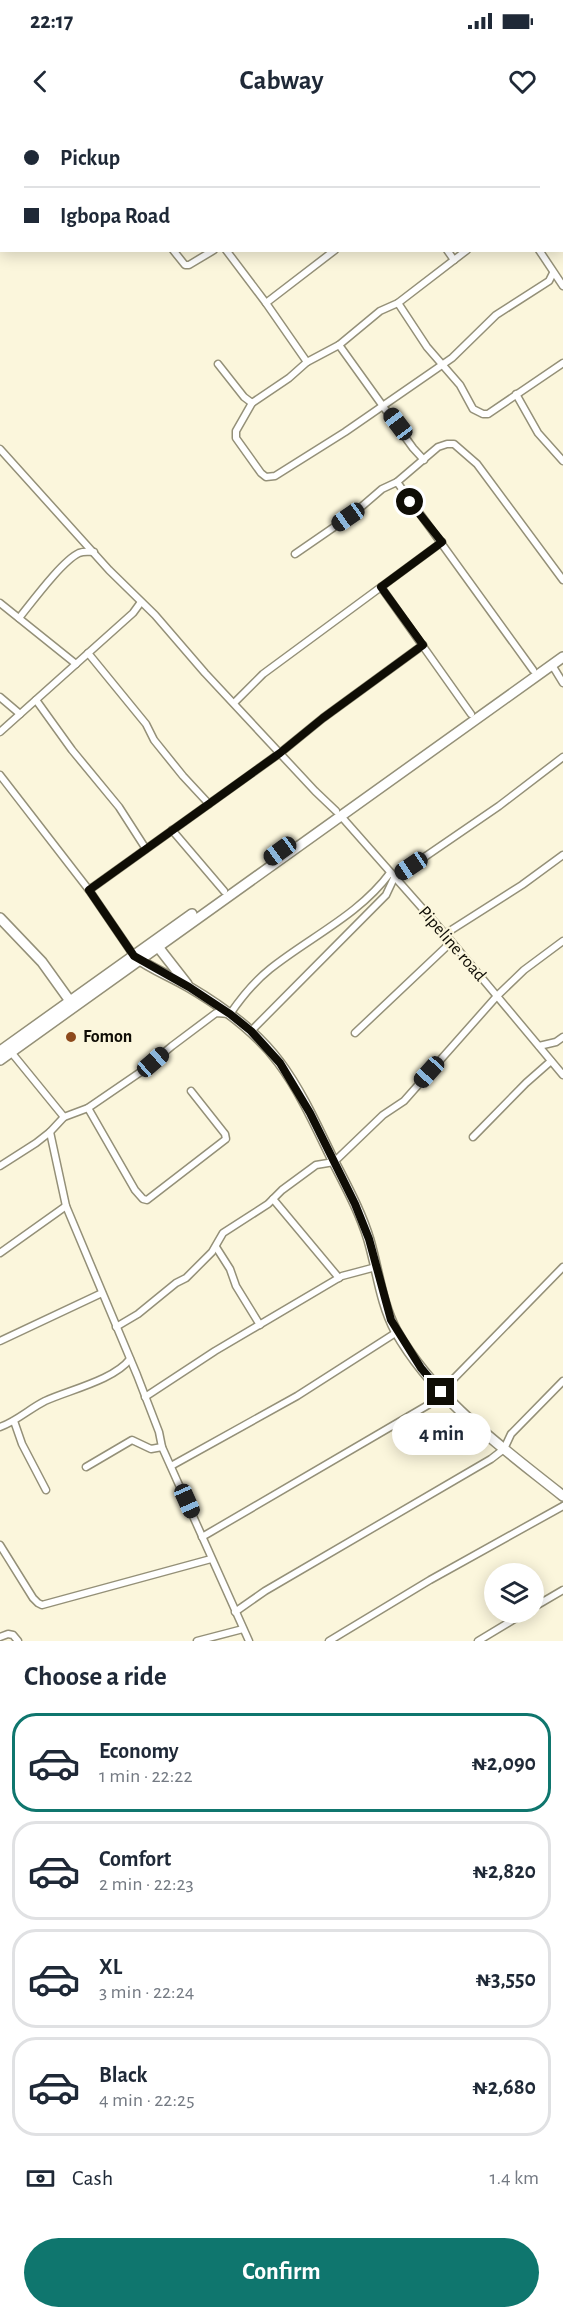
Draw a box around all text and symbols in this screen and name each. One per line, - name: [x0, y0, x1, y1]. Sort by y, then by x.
- text: 22:17: [30, 10, 73, 32]
- icon: back: [24, 65, 57, 98]
- icon: heart: [506, 65, 539, 98]
- text: Cabway: [239, 67, 324, 94]
- text: Pickup: [60, 147, 120, 169]
- text: Igbopa Road: [60, 205, 170, 227]
- car: [380, 404, 416, 444]
- route start: [396, 488, 423, 515]
- car: [328, 499, 368, 535]
- car: [260, 833, 300, 869]
- car: [391, 848, 431, 884]
- street label: Pipeline road: [415, 903, 489, 985]
- place label: Fomon: [83, 1028, 132, 1046]
- marker: Fomon: [64, 1030, 78, 1044]
- car: [134, 1043, 172, 1081]
- car: [410, 1053, 448, 1091]
- route end: [427, 1378, 454, 1405]
- callout: 4 min: [392, 1413, 490, 1455]
- text: 4 min: [419, 1424, 464, 1444]
- car: [171, 1481, 203, 1521]
- map controls: [484, 1563, 544, 1623]
- button: layers: [484, 1563, 544, 1623]
- text: Choose a ride: [24, 1663, 167, 1690]
- icon: car: [27, 1736, 81, 1790]
- text: Economy: [99, 1740, 179, 1762]
- text: ₦2,090: [472, 1752, 536, 1774]
- text: 1 min · 22:22: [99, 1766, 193, 1786]
- icon: car: [27, 1844, 81, 1898]
- text: Comfort: [99, 1848, 171, 1870]
- text: ₦2,820: [472, 1860, 536, 1882]
- text: 2 min · 22:23: [99, 1874, 194, 1894]
- icon: car: [27, 1952, 81, 2006]
- text: XL: [99, 1956, 122, 1978]
- text: ₦3,550: [475, 1968, 536, 1990]
- text: 3 min · 22:24: [99, 1982, 194, 2002]
- icon: car: [27, 2060, 81, 2114]
- text: Black: [99, 2064, 147, 2086]
- text: ₦2,680: [472, 2076, 536, 2098]
- text: 4 min · 22:25: [99, 2090, 195, 2110]
- icon: cash: [24, 2162, 57, 2195]
- text: Cash: [72, 2167, 113, 2189]
- text: 1.4 km: [490, 2168, 539, 2188]
- button: Confirm: [24, 2238, 539, 2307]

